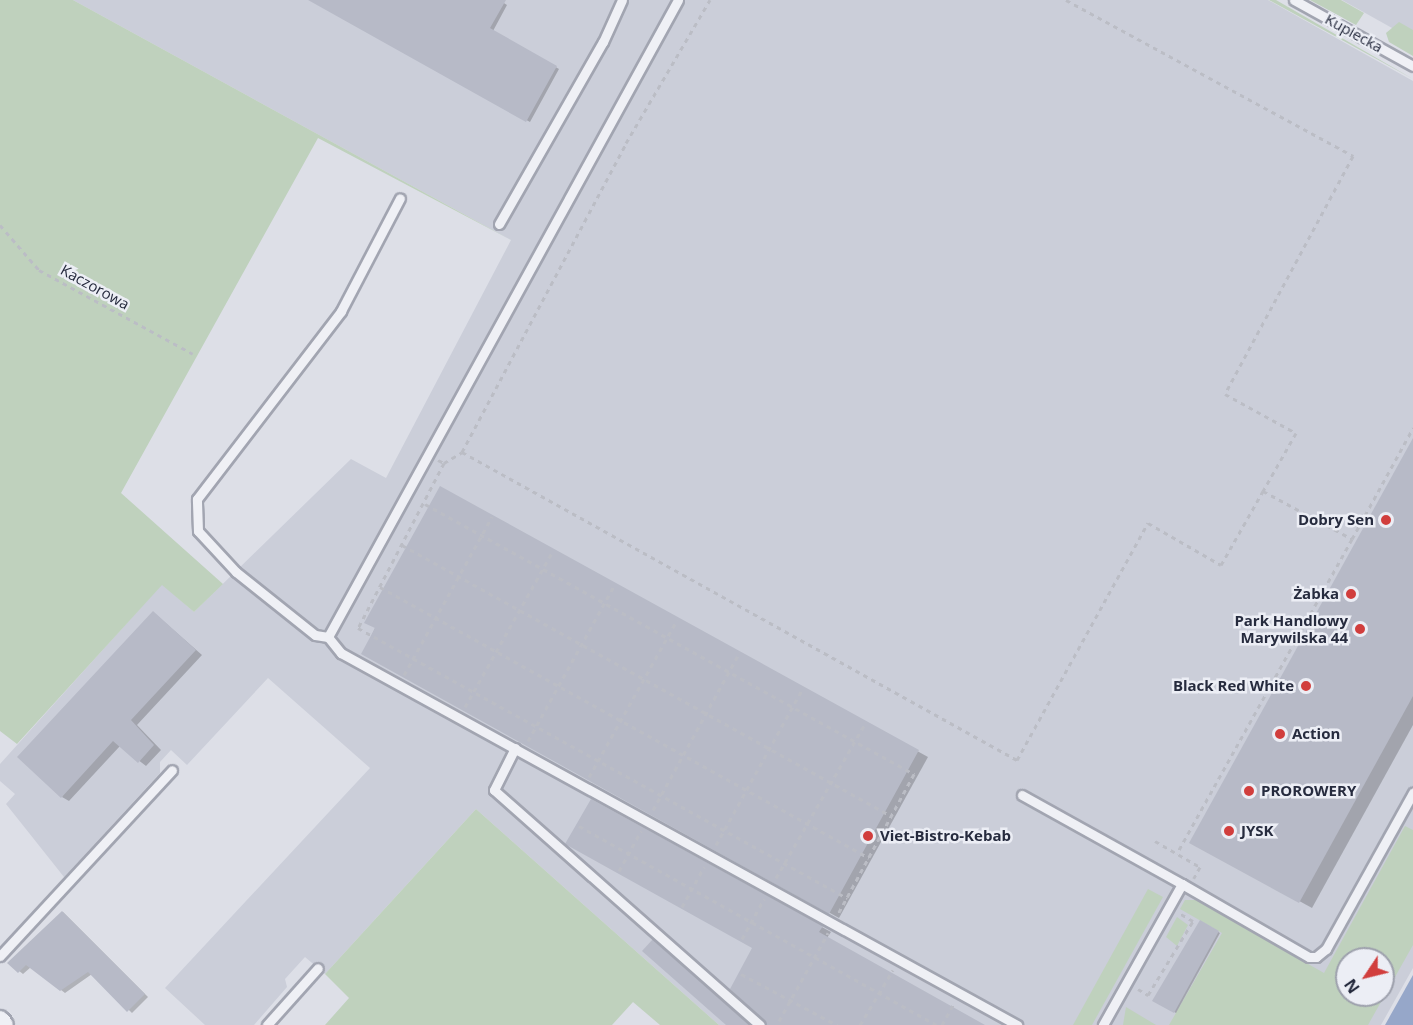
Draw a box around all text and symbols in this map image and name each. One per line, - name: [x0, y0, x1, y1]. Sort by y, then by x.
- street label: Kupiecka: [1322, 10, 1386, 56]
- street label: Kaczorowa: [57, 261, 133, 313]
- place label: Dobry Sen: [1298, 511, 1374, 529]
- marker: Dobry Sen: [1379, 513, 1393, 527]
- place label: Żabka: [1293, 585, 1339, 603]
- marker: Żabka: [1344, 587, 1358, 601]
- place label: Park Handlowy Marywilska 44: [1234, 611, 1348, 646]
- marker: Park Handlowy Marywilska 44: [1353, 622, 1367, 636]
- place label: Black Red White: [1173, 677, 1294, 695]
- marker: Black Red White: [1299, 679, 1313, 693]
- place label: Action: [1292, 725, 1340, 743]
- marker: Action: [1273, 727, 1287, 741]
- place label: PROROWERY: [1261, 782, 1356, 800]
- marker: PROROWERY: [1242, 784, 1256, 798]
- place label: JYSK: [1241, 822, 1274, 840]
- marker: JYSK: [1222, 824, 1236, 838]
- place label: Viet-Bistro-Kebab: [880, 827, 1011, 845]
- marker: Viet-Bistro-Kebab: [861, 829, 875, 843]
- north arrow: [1335, 947, 1395, 1007]
- text: N: [1339, 975, 1365, 998]

